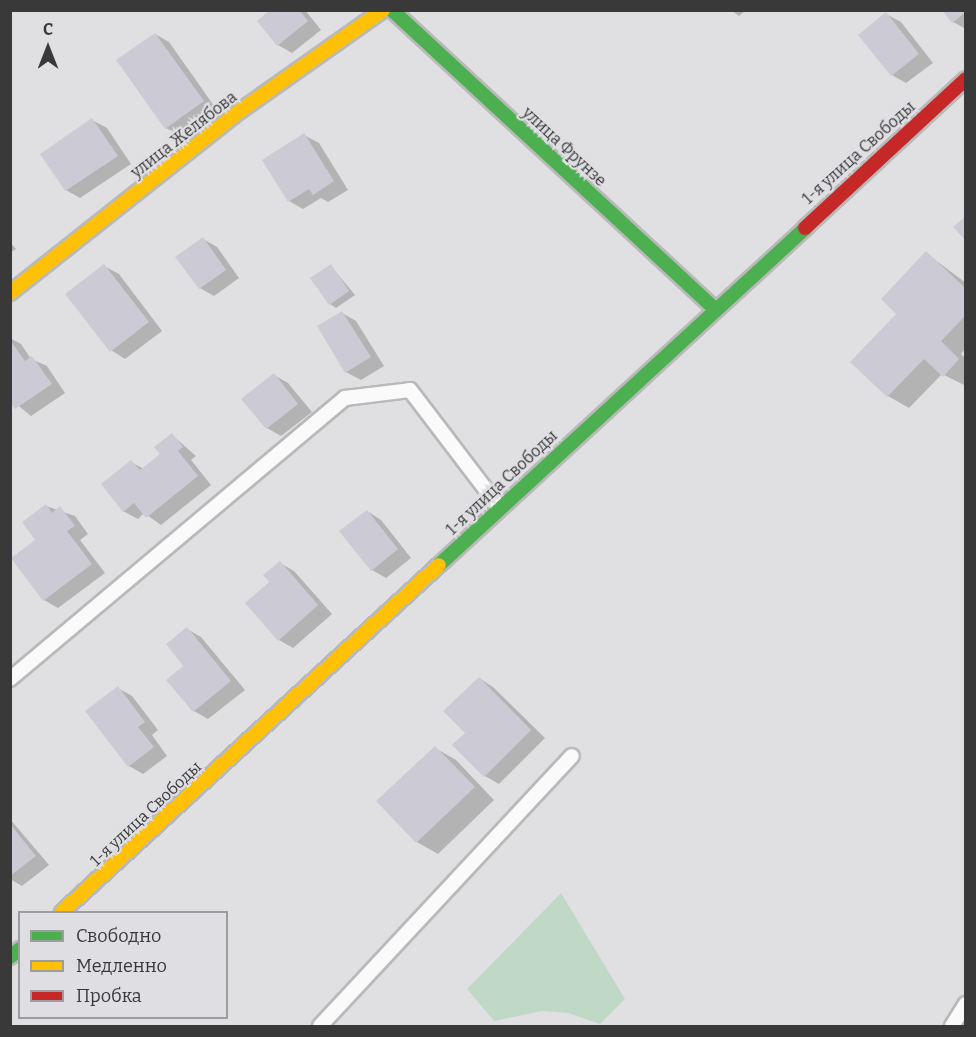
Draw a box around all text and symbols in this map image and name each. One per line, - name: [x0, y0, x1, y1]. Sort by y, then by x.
- north arrow: [18, 18, 78, 78]
- text: С: [43, 20, 53, 39]
- street label: улица Желябова: [127, 88, 241, 182]
- street label: 1-я улица Свободы: [799, 97, 919, 209]
- street label: улица Фрунзе: [518, 103, 610, 191]
- street label: 1-я улица Свободы: [442, 427, 562, 539]
- street label: 1-я улица Свободы: [86, 758, 206, 870]
- legend: [18, 911, 228, 1019]
- text: Свободно: [76, 925, 161, 947]
- text: Медленно: [76, 955, 167, 977]
- text: Пробка: [76, 985, 142, 1007]

